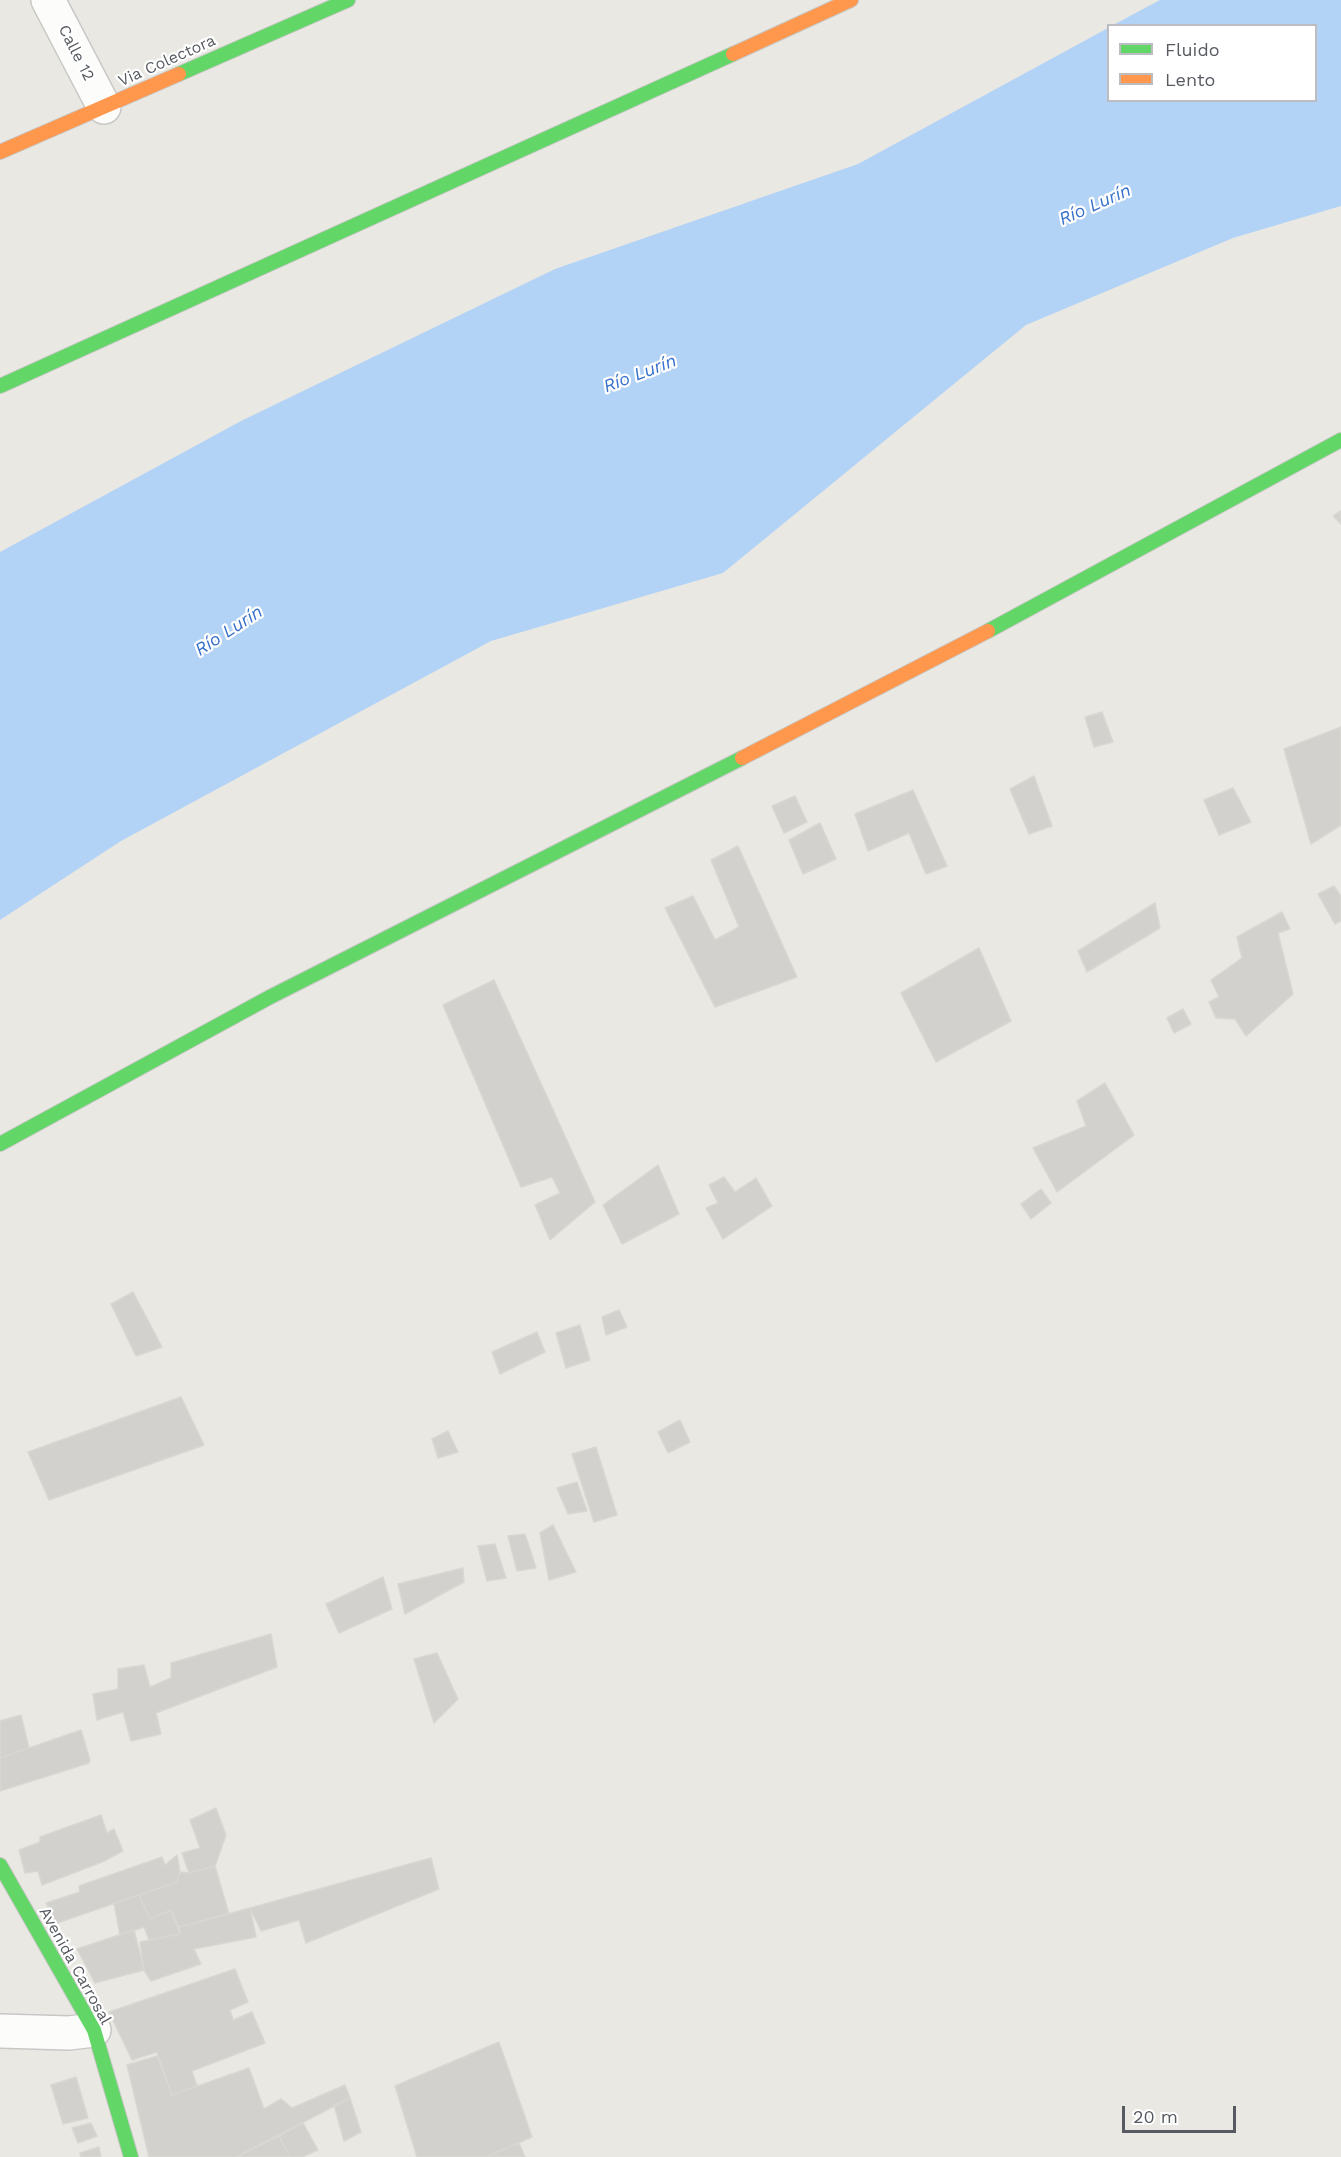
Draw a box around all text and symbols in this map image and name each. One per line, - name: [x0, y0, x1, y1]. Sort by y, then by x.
- street label: Calle 12: [54, 22, 98, 84]
- legend: [1107, 24, 1317, 102]
- street label: Via Colectora: [115, 31, 219, 91]
- text: Fluido: [1165, 39, 1219, 60]
- text: Lento: [1165, 69, 1215, 90]
- water label: Río Lurín: [1056, 180, 1134, 230]
- water label: Río Lurín: [601, 350, 679, 398]
- water label: Río Lurín: [191, 601, 267, 661]
- street label: Avenida Carrosal: [35, 1904, 115, 2028]
- scale bar: [1125, 2094, 1239, 2132]
- text: 20 m: [1133, 2106, 1178, 2127]

